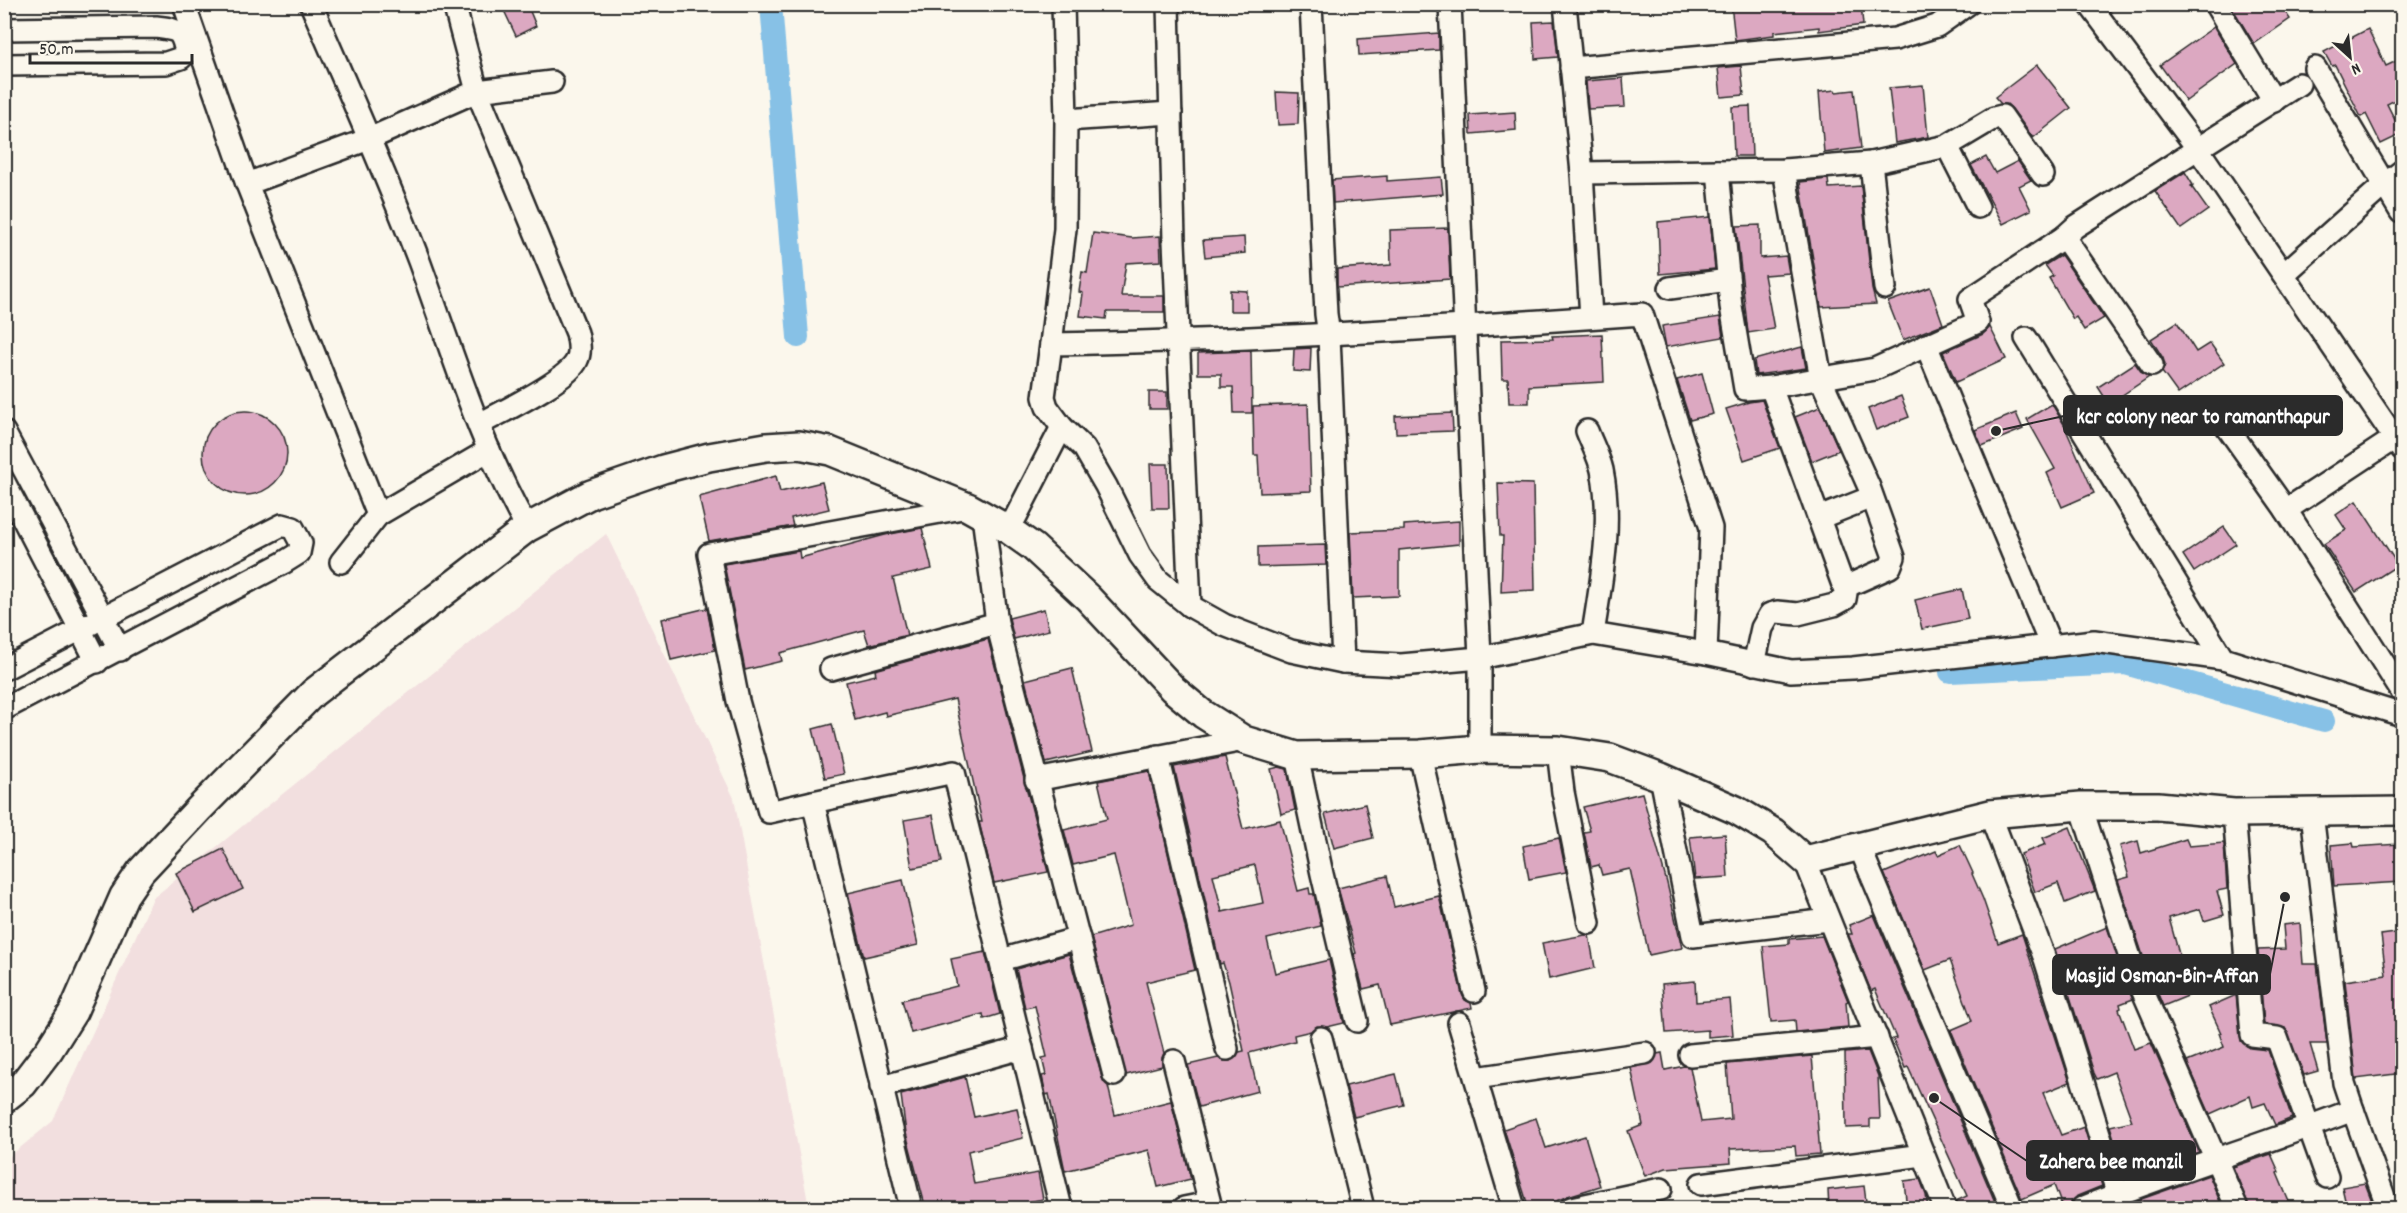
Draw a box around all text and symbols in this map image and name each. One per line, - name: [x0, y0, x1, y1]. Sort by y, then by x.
- scale bar: [30, 27, 192, 65]
- north arrow: [2320, 27, 2380, 87]
- text: 50 m: [39, 38, 74, 63]
- text: N: [2347, 56, 2364, 80]
- callout: kcr colony near to ramanthapur: [2064, 396, 2342, 435]
- text: kcr colony near to ramanthapur: [2076, 404, 2331, 434]
- callout: Masjid Osman-Bin-Affan: [2053, 955, 2270, 994]
- text: Masjid Osman-Bin-Affan: [2066, 963, 2259, 993]
- callout: Zahera bee manzil: [2027, 1141, 2195, 1180]
- text: Zahera bee manzil: [2039, 1149, 2184, 1179]

